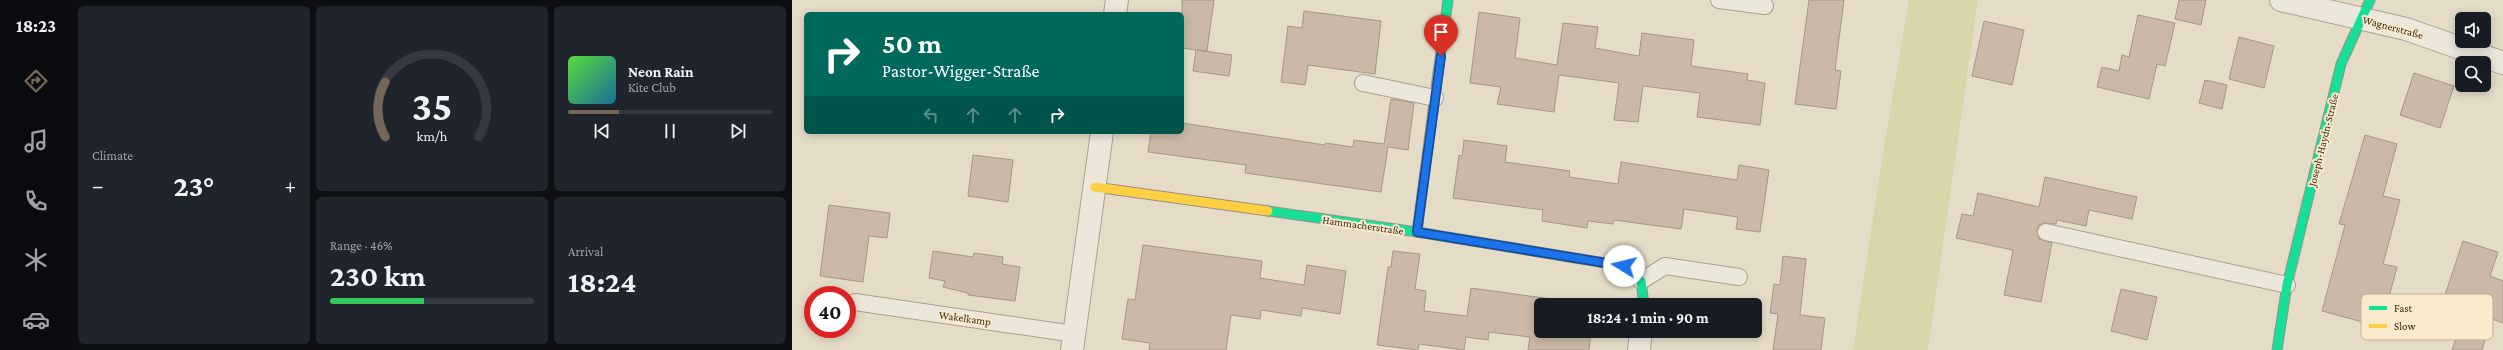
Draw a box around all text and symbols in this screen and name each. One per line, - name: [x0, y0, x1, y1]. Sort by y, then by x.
- map controls: [2455, 12, 2491, 92]
- button: sound: [2455, 12, 2491, 48]
- street label: Wagnerstraße: [2361, 13, 2425, 42]
- pin: [1424, 15, 1458, 56]
- text: 18:23: [16, 16, 56, 36]
- icon: arrive: [1430, 21, 1452, 43]
- icon: right: [816, 28, 868, 80]
- text: 50 m: [882, 28, 942, 59]
- button: search: [2455, 56, 2491, 92]
- text: Pastor-Wigger-Straße: [882, 61, 1039, 81]
- text: Neon Rain: [628, 64, 694, 80]
- icon: directions: [22, 67, 50, 95]
- text: Kite Club: [628, 80, 676, 95]
- text: 35: [412, 82, 452, 128]
- street label: Joseph-Haydn-Straße: [2305, 92, 2341, 189]
- icon: left: [920, 104, 942, 126]
- icon: ahead: [962, 104, 984, 126]
- icon: ahead: [1004, 104, 1026, 126]
- icon: right: [1046, 104, 1068, 126]
- icon: previous: [591, 120, 613, 142]
- icon: pause: [659, 120, 681, 142]
- icon: next: [727, 120, 749, 142]
- icon: music: [22, 127, 50, 155]
- text: km/h: [417, 127, 448, 143]
- text: Climate: [92, 148, 133, 163]
- text: 23°: [173, 169, 215, 202]
- text: −: [92, 173, 104, 198]
- text: +: [284, 173, 296, 198]
- icon: phone: [22, 187, 50, 215]
- street label: Hammacherstraße: [1322, 213, 1405, 237]
- text: Range · 46%: [330, 238, 393, 253]
- text: Arrival: [568, 244, 603, 259]
- position arrow: [1603, 245, 1645, 287]
- icon: climate: [22, 246, 50, 274]
- text: 230 km: [330, 259, 426, 292]
- text: 18:24: [568, 265, 637, 298]
- speed limit sign: 40: [804, 286, 856, 338]
- legend: [2361, 294, 2493, 340]
- text: Fast: [2394, 302, 2413, 314]
- icon: car: [22, 306, 50, 334]
- street label: Wakelkamp: [938, 308, 992, 329]
- text: 18:24 · 1 min · 90 m: [1587, 310, 1709, 326]
- text: Slow: [2394, 320, 2416, 332]

